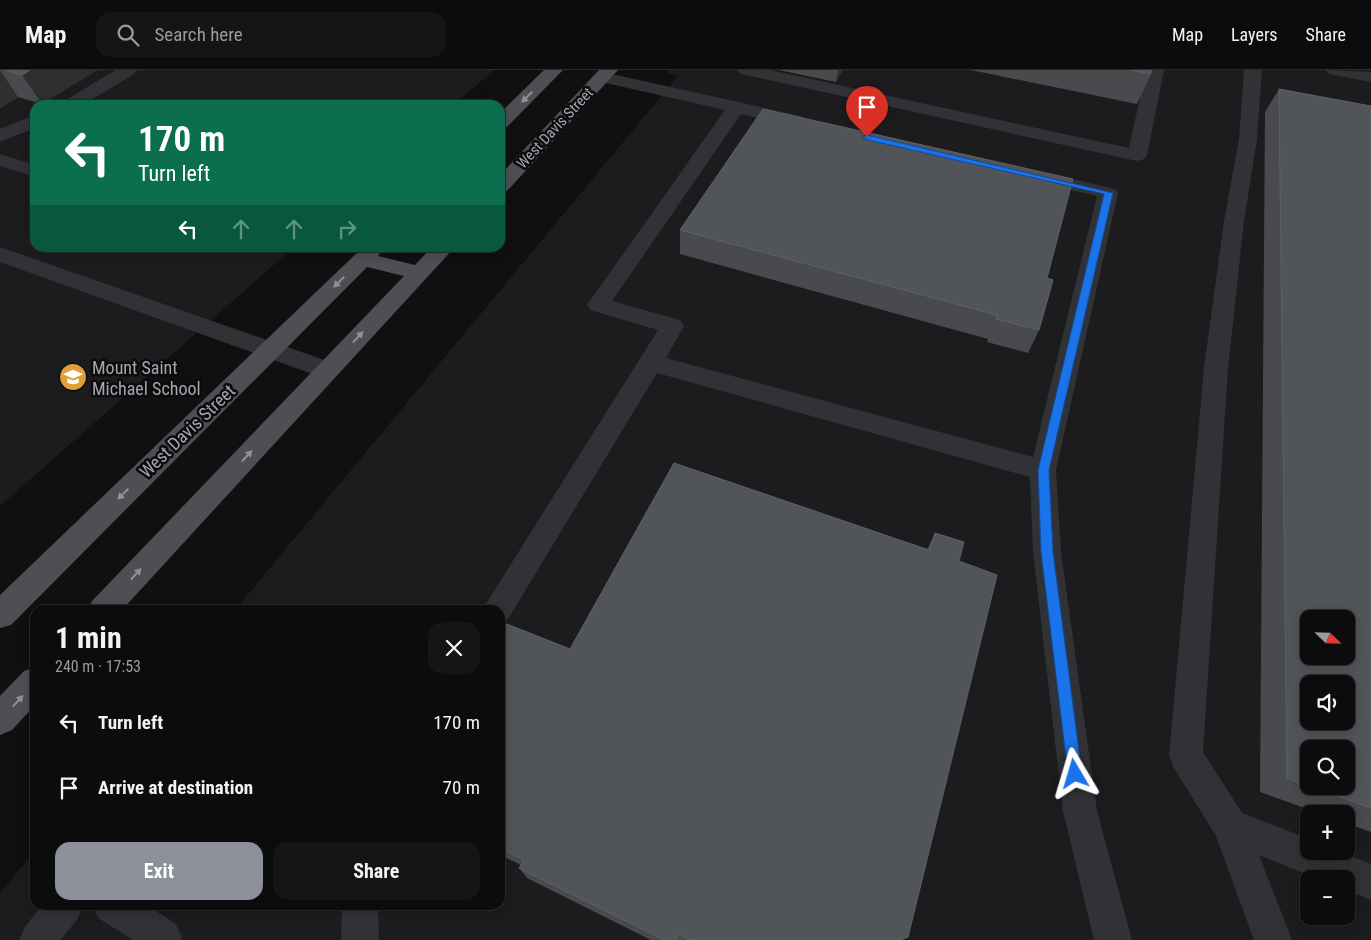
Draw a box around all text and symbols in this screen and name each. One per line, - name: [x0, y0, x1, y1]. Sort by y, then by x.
- search box: [96, 12, 446, 57]
- text: Map: [25, 21, 66, 49]
- icon: search: [114, 21, 142, 49]
- text: Search here: [154, 23, 243, 46]
- text: Map: [1172, 24, 1203, 45]
- text: Layers: [1231, 24, 1278, 45]
- text: Share: [1306, 24, 1346, 45]
- street label: West Davis Street: [513, 84, 597, 172]
- pin: [846, 86, 888, 137]
- one-way arrow: [521, 90, 533, 102]
- icon: arrive: [853, 93, 881, 121]
- text: 170 m: [138, 119, 225, 160]
- icon: left: [55, 120, 120, 185]
- text: Turn left: [138, 161, 210, 186]
- icon: left: [174, 215, 202, 243]
- icon: ahead: [227, 215, 255, 243]
- icon: ahead: [280, 215, 308, 243]
- icon: right: [333, 215, 361, 243]
- one-way arrow: [333, 276, 345, 288]
- one-way arrow: [352, 332, 364, 344]
- place label: Mount Saint Michael School: [92, 357, 201, 399]
- school or university icon: Mount Saint Michael School: [58, 362, 88, 392]
- street label: West Davis Street: [135, 380, 239, 482]
- one-way arrow: [241, 450, 253, 462]
- one-way arrow: [118, 488, 130, 500]
- one-way arrow: [130, 569, 142, 581]
- north arrow: [1300, 610, 1355, 665]
- map controls: [1300, 610, 1355, 925]
- text: 1 min: [55, 620, 122, 655]
- button: close: [428, 622, 480, 674]
- text: 240 m · 17:53: [55, 657, 141, 676]
- button: sound: [1300, 675, 1355, 730]
- one-way arrow: [12, 694, 23, 707]
- icon: left: [55, 709, 83, 737]
- text: Turn left: [98, 711, 163, 734]
- text: 170 m: [433, 711, 480, 734]
- button: search: [1300, 740, 1355, 795]
- position arrow: [1048, 747, 1100, 799]
- icon: arrive: [55, 774, 83, 802]
- text: Arrive at destination: [98, 776, 253, 799]
- text: 70 m: [443, 776, 480, 799]
- button: +: [1300, 805, 1355, 860]
- button: Exit: [55, 842, 263, 900]
- button: Share: [273, 842, 480, 900]
- button: −: [1300, 870, 1355, 925]

